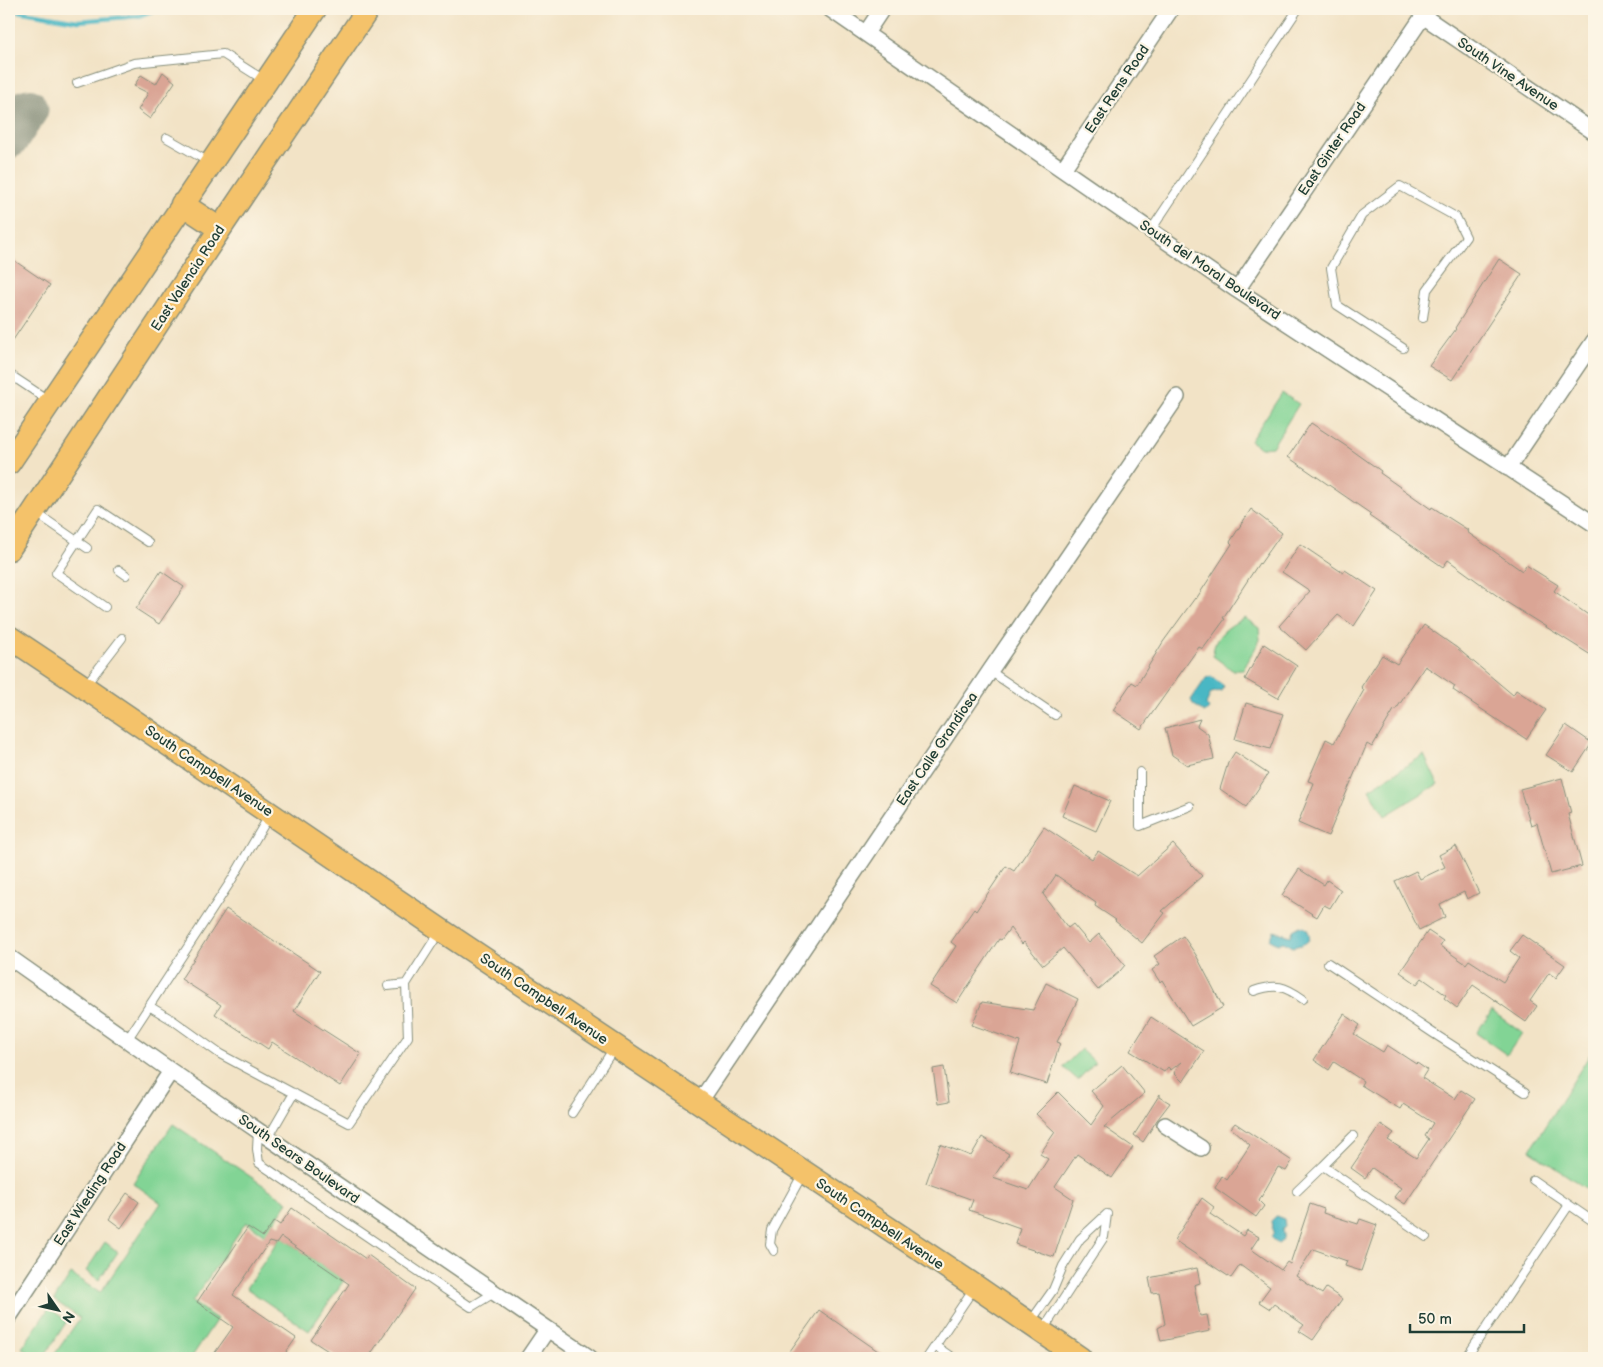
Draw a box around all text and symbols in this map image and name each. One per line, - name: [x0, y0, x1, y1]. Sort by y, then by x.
- street label: South Vine Avenue: [1454, 34, 1562, 114]
- street label: East Rens Road: [1081, 42, 1153, 136]
- street label: East Ginter Road: [1295, 99, 1369, 199]
- street label: South del Moral Boulevard: [1136, 216, 1284, 324]
- street label: East Valencia Road: [147, 222, 229, 334]
- street label: East Calle Grandiosa: [893, 689, 981, 809]
- street label: South Campbell Avenue: [142, 722, 276, 820]
- street label: South Campbell Avenue: [477, 950, 611, 1048]
- street label: South Sears Boulevard: [235, 1111, 363, 1207]
- street label: East Wieding Road: [50, 1139, 130, 1249]
- street label: South Campbell Avenue: [813, 1175, 947, 1273]
- north arrow: [32, 1284, 82, 1334]
- scale bar: [1410, 1302, 1524, 1334]
- text: N: [58, 1308, 78, 1326]
- text: 50 m: [1418, 1310, 1452, 1329]

